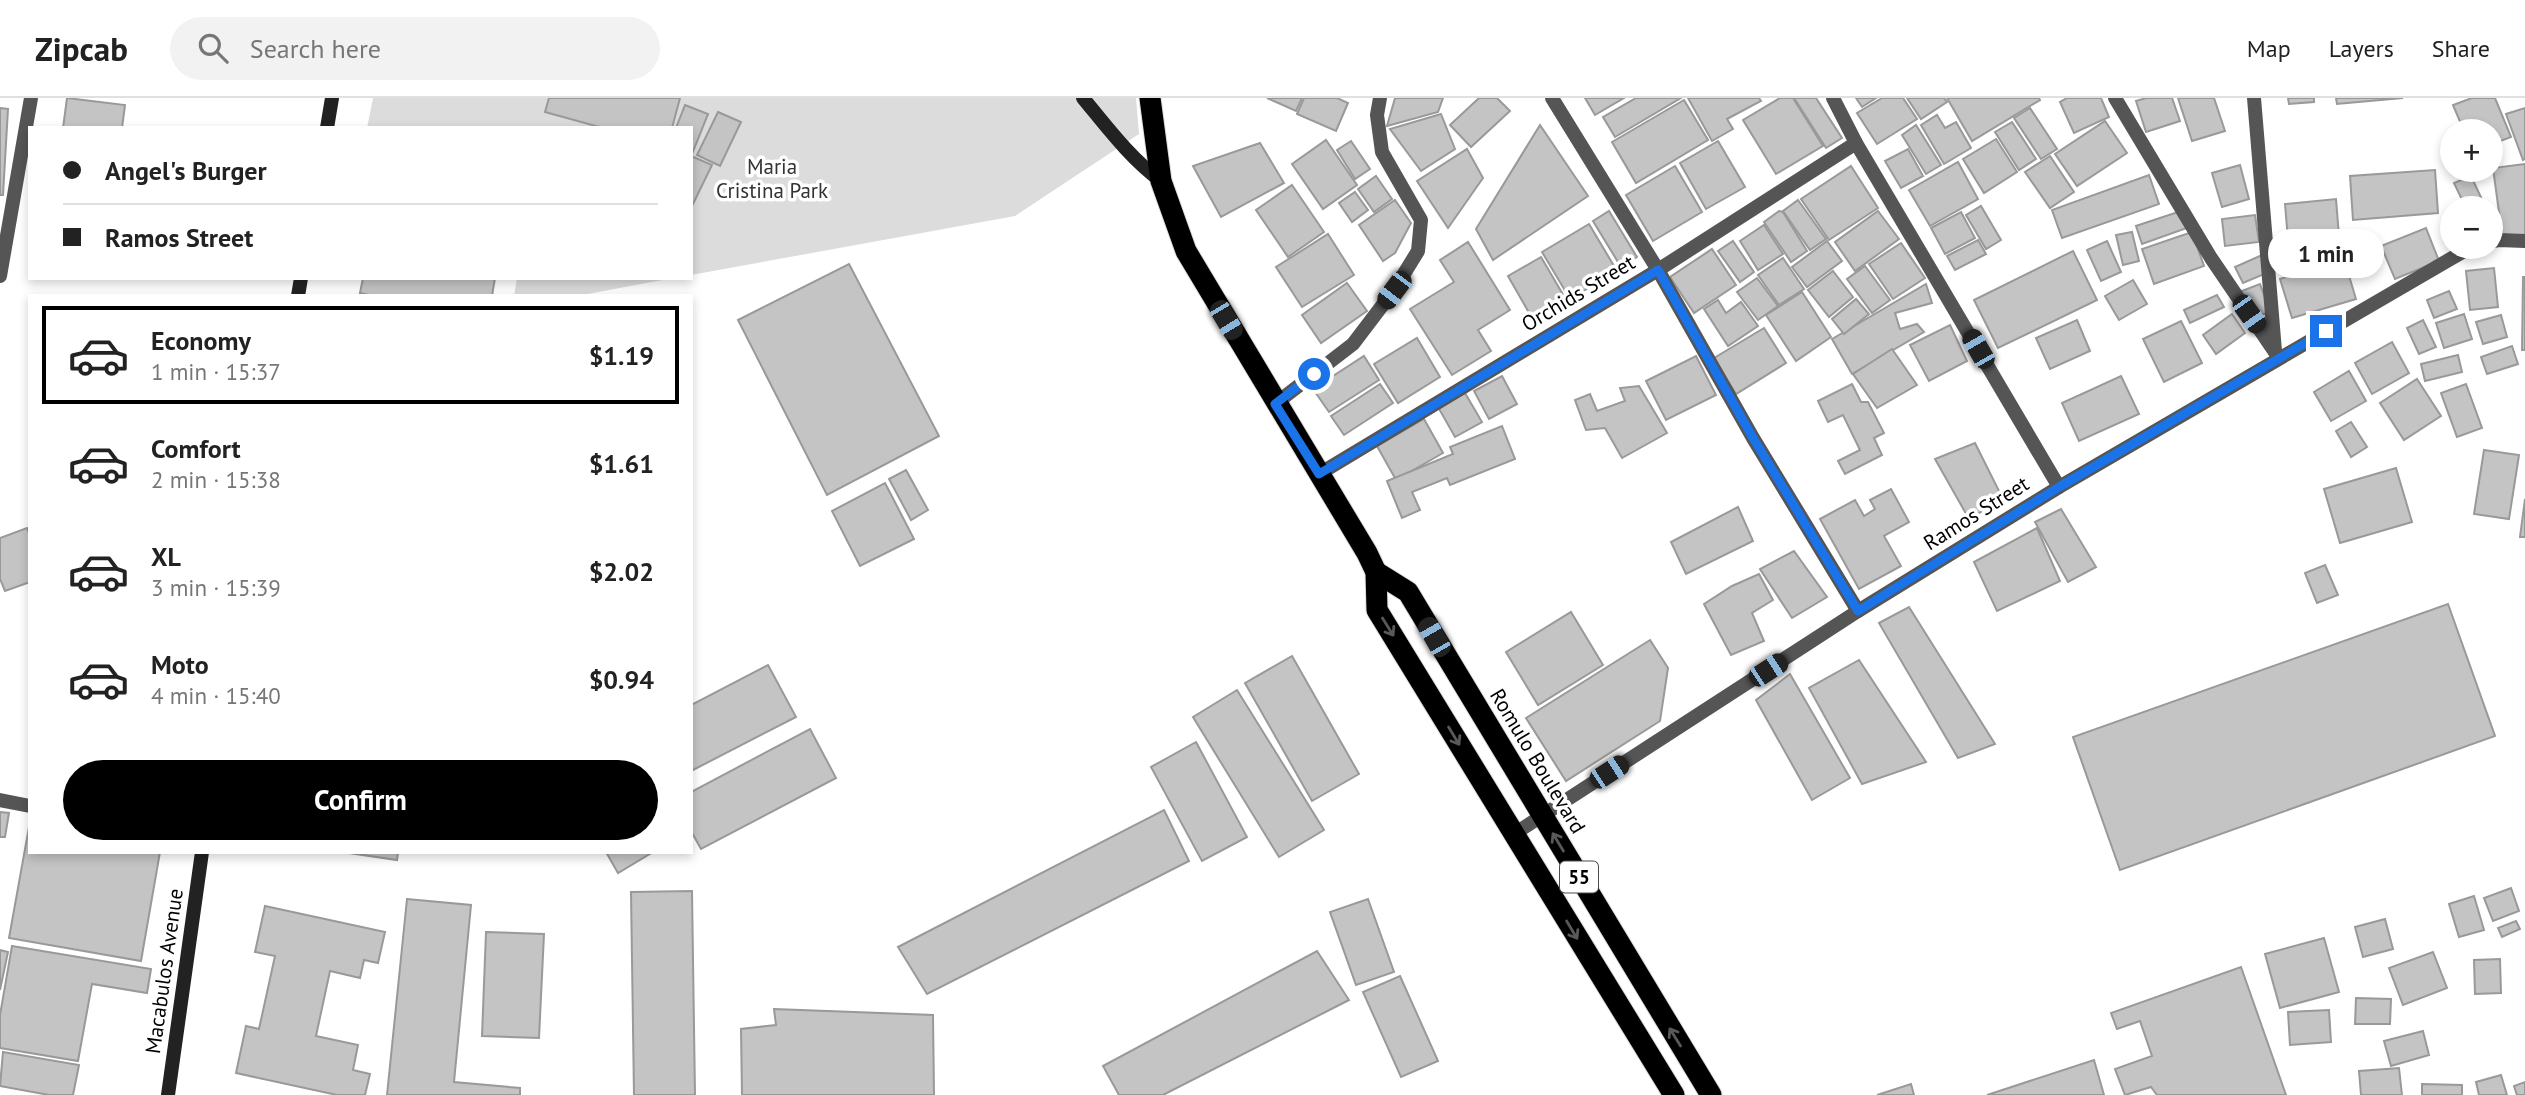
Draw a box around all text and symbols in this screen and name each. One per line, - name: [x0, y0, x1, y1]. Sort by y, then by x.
- search box: [170, 17, 660, 80]
- text: Zipcab: [35, 27, 128, 70]
- icon: search: [194, 29, 232, 67]
- text: Search here: [250, 32, 381, 65]
- text: Map: [2247, 33, 2291, 64]
- text: Layers: [2329, 33, 2394, 64]
- text: Share: [2432, 33, 2490, 64]
- map controls: [2440, 119, 2503, 259]
- button: +: [2440, 119, 2503, 182]
- park label: Maria Cristina Park: [716, 153, 828, 204]
- text: Angel's Burger: [105, 154, 267, 187]
- button: −: [2440, 196, 2503, 259]
- text: Ramos Street: [105, 221, 253, 254]
- callout: 1 min: [2268, 230, 2384, 278]
- text: 1 min: [2298, 239, 2354, 268]
- street label: Orchids Street: [1516, 249, 1640, 337]
- car: [1373, 267, 1416, 313]
- car: [2229, 291, 2270, 337]
- car: [1207, 297, 1246, 343]
- route end: [2310, 315, 2342, 347]
- icon: car: [67, 324, 130, 387]
- text: Economy: [151, 324, 251, 357]
- car: [1959, 326, 1998, 372]
- text: $1.19: [589, 339, 654, 372]
- text: 1 min · 15:37: [151, 357, 281, 386]
- route start: [1298, 358, 1330, 390]
- icon: car: [67, 432, 130, 495]
- text: Comfort: [151, 432, 241, 465]
- text: $1.61: [589, 447, 654, 480]
- text: 2 min · 15:38: [151, 465, 281, 494]
- street label: Ramos Street: [1918, 470, 2034, 556]
- icon: car: [67, 540, 130, 603]
- text: XL: [151, 540, 181, 573]
- text: $2.02: [589, 555, 654, 588]
- text: 3 min · 15:39: [151, 573, 281, 602]
- car: [1415, 614, 1454, 660]
- one-way arrow: [1381, 617, 1395, 637]
- icon: car: [67, 648, 130, 711]
- text: Moto: [151, 648, 209, 681]
- car: [1745, 650, 1792, 690]
- text: $0.94: [589, 663, 654, 696]
- text: 4 min · 15:40: [151, 681, 281, 710]
- street label: Romulo Boulevard: [1484, 684, 1592, 838]
- one-way arrow: [1447, 725, 1461, 745]
- car: [1586, 752, 1633, 792]
- button: Confirm: [63, 760, 658, 840]
- one-way arrow: [1550, 833, 1565, 852]
- road number: 55: [1560, 862, 1598, 892]
- street label: Macabulos Avenue: [139, 887, 189, 1055]
- one-way arrow: [1566, 919, 1580, 939]
- one-way arrow: [1668, 1027, 1682, 1047]

